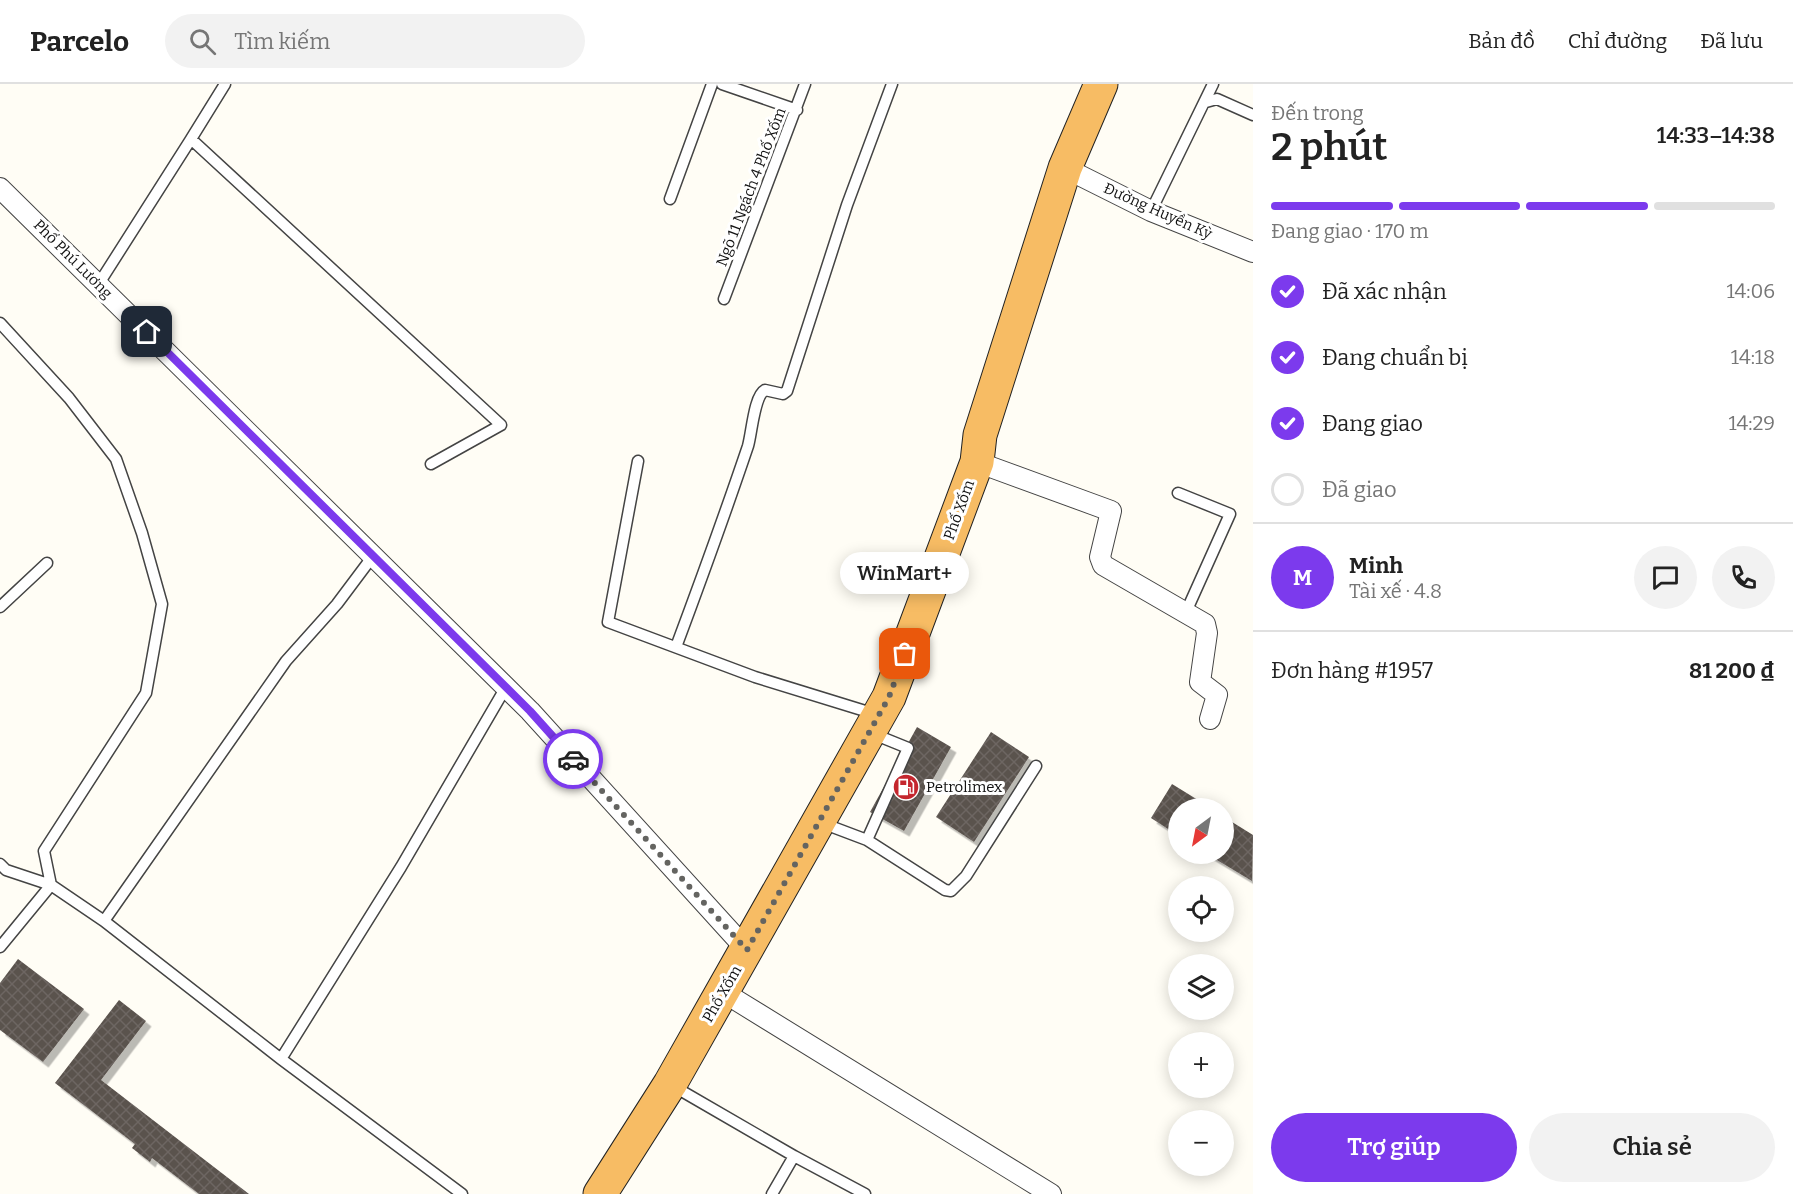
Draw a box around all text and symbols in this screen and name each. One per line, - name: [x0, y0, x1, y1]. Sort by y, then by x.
- search box: [165, 14, 585, 68]
- text: Parcelo: [30, 25, 129, 58]
- icon: search: [186, 25, 219, 58]
- text: Tìm kiếm: [234, 28, 330, 55]
- text: Bản đồ: [1468, 28, 1535, 54]
- text: Chỉ đường: [1568, 28, 1667, 54]
- text: Đã lưu: [1700, 28, 1763, 54]
- text: Đến trong: [1271, 101, 1364, 125]
- street label: Ngõ 11 Ngách 4 Phố Xốm: [712, 104, 790, 269]
- text: 14:33–14:38: [1657, 122, 1775, 149]
- text: 2 phút: [1271, 124, 1388, 170]
- street label: Đường Huyền Kỳ: [1101, 179, 1215, 243]
- street label: Phố Phú Lương: [30, 216, 116, 302]
- text: Đang giao · 170 m: [1271, 219, 1428, 243]
- icon: check: [1271, 275, 1304, 308]
- text: Đã xác nhận: [1322, 278, 1447, 305]
- text: 14:06: [1726, 279, 1775, 303]
- pin: [121, 306, 172, 357]
- icon: home: [130, 315, 163, 348]
- icon: check: [1271, 341, 1304, 374]
- text: Đang chuẩn bị: [1322, 344, 1468, 371]
- text: 14:18: [1731, 345, 1775, 369]
- icon: check: [1271, 407, 1304, 440]
- text: Đang giao: [1322, 410, 1423, 437]
- text: 14:29: [1728, 411, 1775, 435]
- text: Đã giao: [1322, 476, 1397, 503]
- street label: Phố Xốm: [940, 477, 978, 542]
- button: chat: [1634, 546, 1697, 609]
- button: phone: [1712, 546, 1775, 609]
- callout: WinMart+: [840, 552, 970, 594]
- text: Minh: [1349, 552, 1403, 579]
- text: WinMart+: [857, 561, 952, 585]
- text: M: [1293, 564, 1312, 591]
- text: Tài xế · 4.8: [1349, 579, 1442, 603]
- pin: [879, 628, 930, 679]
- icon: bag: [888, 637, 921, 670]
- text: Đơn hàng #1957: [1271, 657, 1433, 684]
- text: 81 200 ₫: [1689, 657, 1775, 684]
- courier: [543, 729, 603, 789]
- icon: car: [557, 743, 590, 776]
- fuel station icon: Petrolimex: [891, 772, 921, 802]
- place label: Petrolimex: [926, 778, 1003, 796]
- north arrow: [1168, 798, 1234, 864]
- map controls: [1168, 798, 1234, 1176]
- button: locate: [1168, 876, 1234, 942]
- button: layers: [1168, 954, 1234, 1020]
- street label: Phố Xốm: [699, 962, 746, 1026]
- button: +: [1168, 1032, 1234, 1098]
- button: −: [1168, 1110, 1234, 1176]
- button: Trợ giúp: [1271, 1113, 1517, 1182]
- button: Chia sẻ: [1529, 1113, 1775, 1182]

